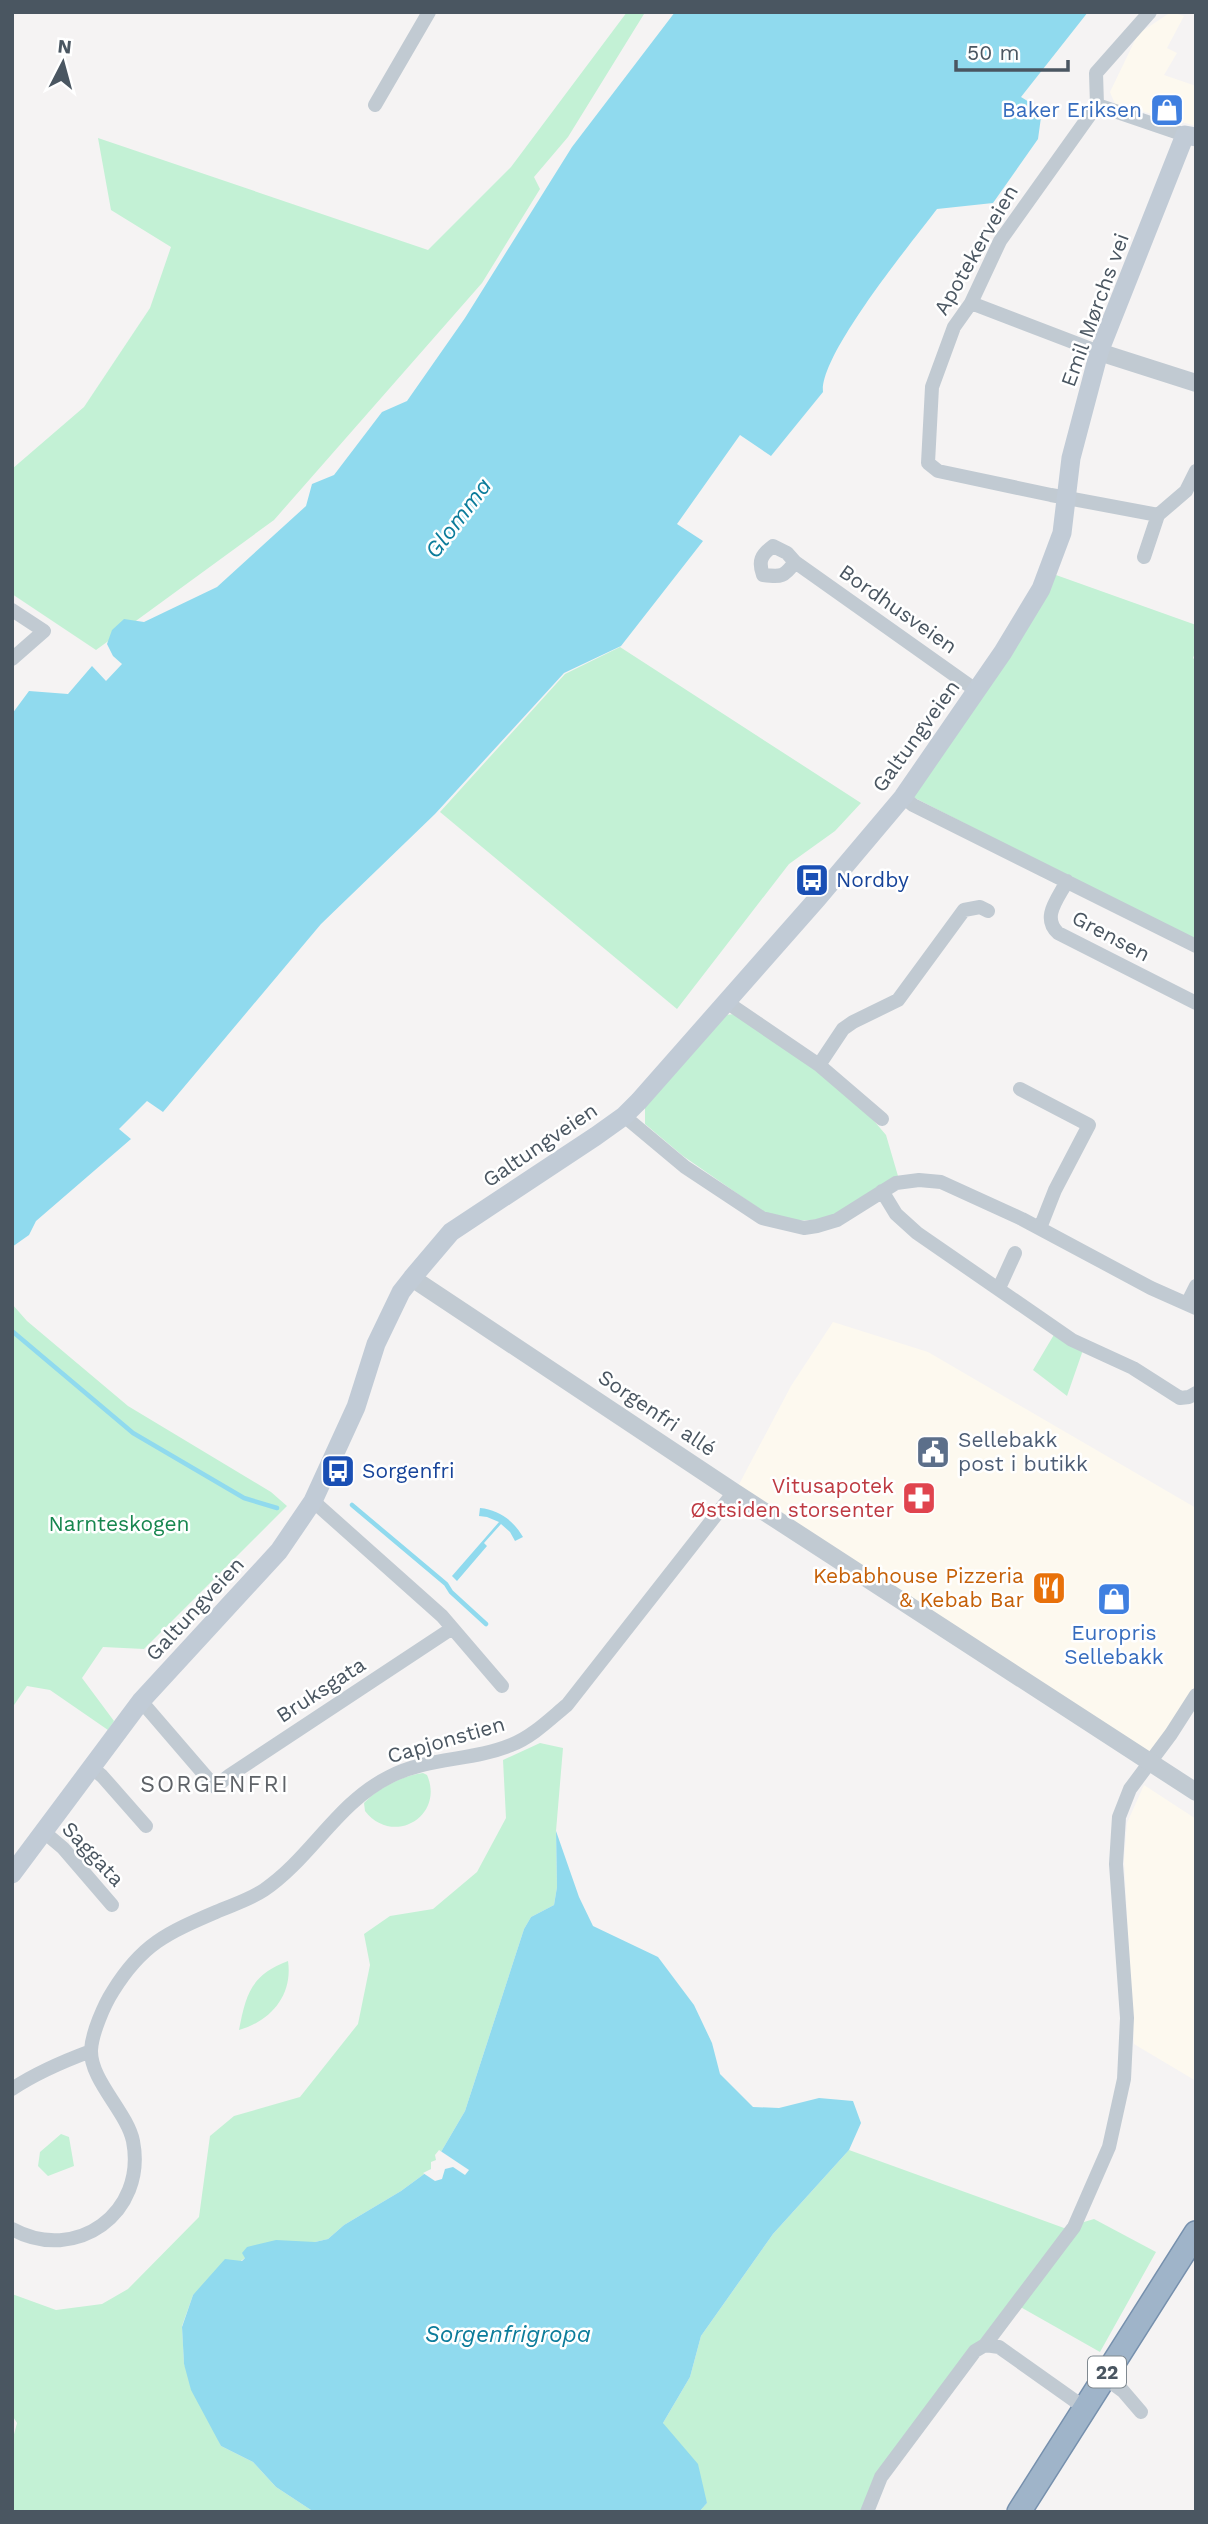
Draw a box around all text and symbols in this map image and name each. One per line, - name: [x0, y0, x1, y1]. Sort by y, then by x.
- north arrow: [28, 28, 98, 98]
- scale bar: [956, 28, 1068, 72]
- text: N: [57, 34, 73, 59]
- text: 50 m: [967, 40, 1019, 65]
- shop icon: Baker Eriksen: [1148, 91, 1186, 129]
- place label: Baker Eriksen: [1002, 97, 1142, 122]
- street label: Apotekerveien: [928, 180, 1023, 319]
- street label: Emil Mørchs vei: [1055, 230, 1134, 390]
- water label: Glomma: [419, 473, 497, 564]
- street label: Bordhusveien: [835, 559, 962, 658]
- street label: Galtungveien: [866, 675, 965, 797]
- bus stop icon: Nordby: [793, 861, 831, 899]
- place label: Nordby: [836, 867, 909, 892]
- street label: Grensen: [1068, 905, 1155, 966]
- street label: Galtungveien: [478, 1097, 602, 1192]
- street label: Sorgenfri allé: [594, 1364, 721, 1461]
- place label: Sellebakk post i butikk: [958, 1427, 1088, 1476]
- public building icon: Sellebakk post i butikk: [914, 1433, 952, 1471]
- bus stop icon: Sorgenfri: [319, 1452, 357, 1490]
- place label: Sorgenfri: [362, 1458, 455, 1483]
- place label: Vitusapotek Østsiden storsenter: [690, 1473, 894, 1522]
- pharmacy icon: Vitusapotek Østsiden storsenter: [900, 1479, 938, 1517]
- park label: Narnteskogen: [49, 1511, 190, 1536]
- street label: Galtungveien: [140, 1552, 249, 1666]
- place label: Kebabhouse Pizzeria & Kebab Bar: [813, 1563, 1024, 1612]
- restaurant icon: Kebabhouse Pizzeria & Kebab Bar: [1030, 1569, 1068, 1607]
- shop icon: Europris Sellebakk: [1095, 1580, 1133, 1618]
- place label: Europris Sellebakk: [1064, 1620, 1164, 1669]
- street label: Bruksgata: [271, 1651, 370, 1728]
- street label: Capjonstien: [384, 1711, 508, 1768]
- district label: SORGENFRI: [140, 1771, 290, 1798]
- street label: Saggata: [57, 1816, 130, 1891]
- water label: Sorgenfrigropa: [425, 2321, 591, 2348]
- road number: 22: [1088, 2356, 1126, 2388]

